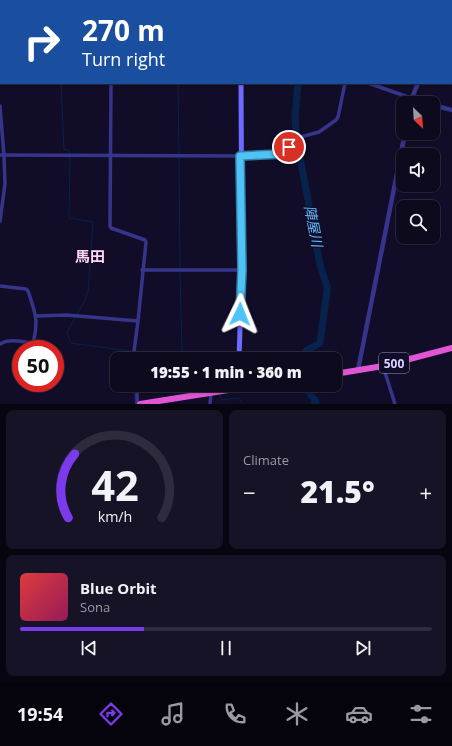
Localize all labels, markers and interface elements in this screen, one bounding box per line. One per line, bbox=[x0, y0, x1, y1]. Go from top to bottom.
text: 270 m bbox=[82, 11, 165, 49]
icon: right bbox=[16, 16, 68, 68]
text: Turn right bbox=[82, 47, 165, 71]
north arrow bbox=[396, 96, 440, 140]
map controls bbox=[396, 96, 440, 244]
pin bbox=[272, 130, 306, 164]
icon: arrive bbox=[278, 136, 300, 158]
button: sound bbox=[396, 148, 440, 192]
button: search bbox=[396, 200, 440, 244]
water label: 陣屋川 bbox=[301, 204, 328, 250]
district label: 馬田 bbox=[75, 246, 105, 266]
position arrow bbox=[219, 293, 261, 335]
speed limit sign: 50 bbox=[12, 340, 64, 392]
road number: 500 bbox=[379, 353, 409, 373]
text: 19:55 · 1 min · 360 m bbox=[150, 362, 302, 382]
text: Climate bbox=[243, 451, 289, 469]
text: 42 bbox=[91, 456, 138, 512]
text: 21.5° bbox=[300, 471, 375, 512]
text: − bbox=[243, 477, 256, 507]
text: + bbox=[419, 477, 432, 507]
text: km/h bbox=[97, 506, 132, 525]
text: Blue Orbit bbox=[80, 578, 157, 598]
text: Sona bbox=[80, 598, 110, 616]
icon: previous bbox=[78, 637, 100, 659]
icon: pause bbox=[215, 637, 237, 659]
icon: next bbox=[352, 637, 374, 659]
icon: directions bbox=[97, 700, 125, 728]
icon: music bbox=[159, 700, 187, 728]
icon: phone bbox=[221, 700, 249, 728]
icon: climate bbox=[283, 700, 311, 728]
icon: car bbox=[345, 700, 373, 728]
icon: filters bbox=[407, 700, 435, 728]
text: 19:54 bbox=[17, 702, 63, 726]

